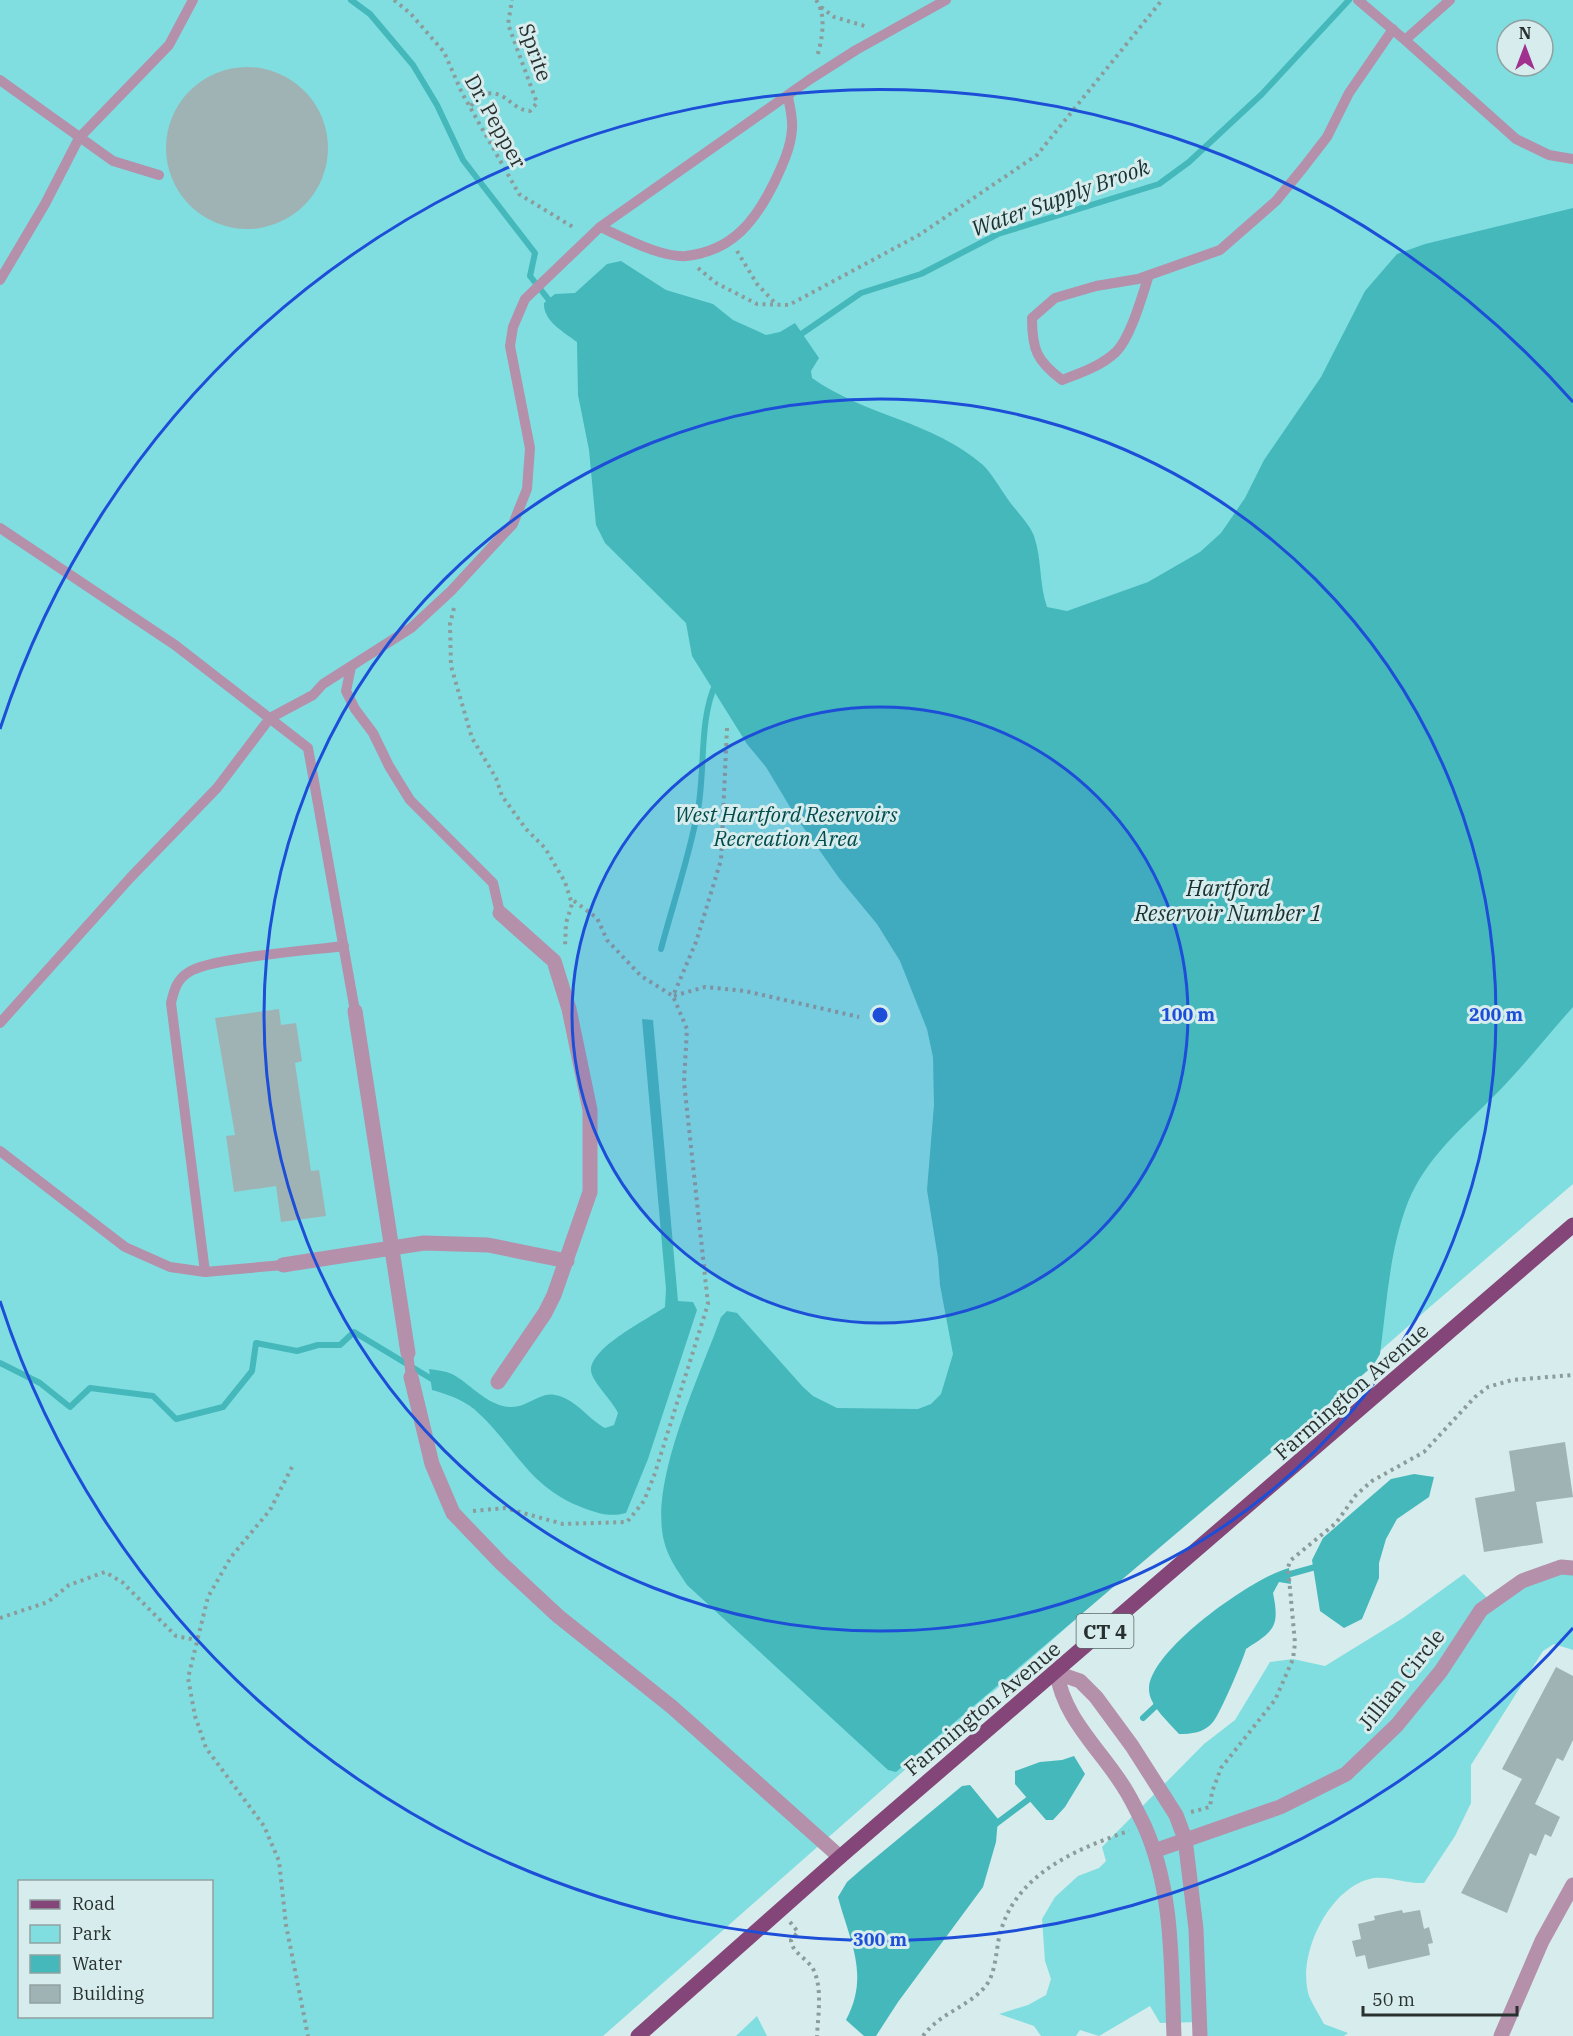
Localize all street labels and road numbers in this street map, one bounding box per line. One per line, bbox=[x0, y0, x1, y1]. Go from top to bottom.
street label: Sprite bbox=[513, 19, 559, 85]
street label: Dr. Pepper bbox=[459, 69, 534, 173]
street label: Farmington Avenue bbox=[1268, 1316, 1434, 1466]
road number: CT 4 bbox=[1076, 1614, 1134, 1648]
street label: Jillian Circle bbox=[1351, 1622, 1451, 1736]
street label: Farmington Avenue bbox=[898, 1634, 1066, 1782]

